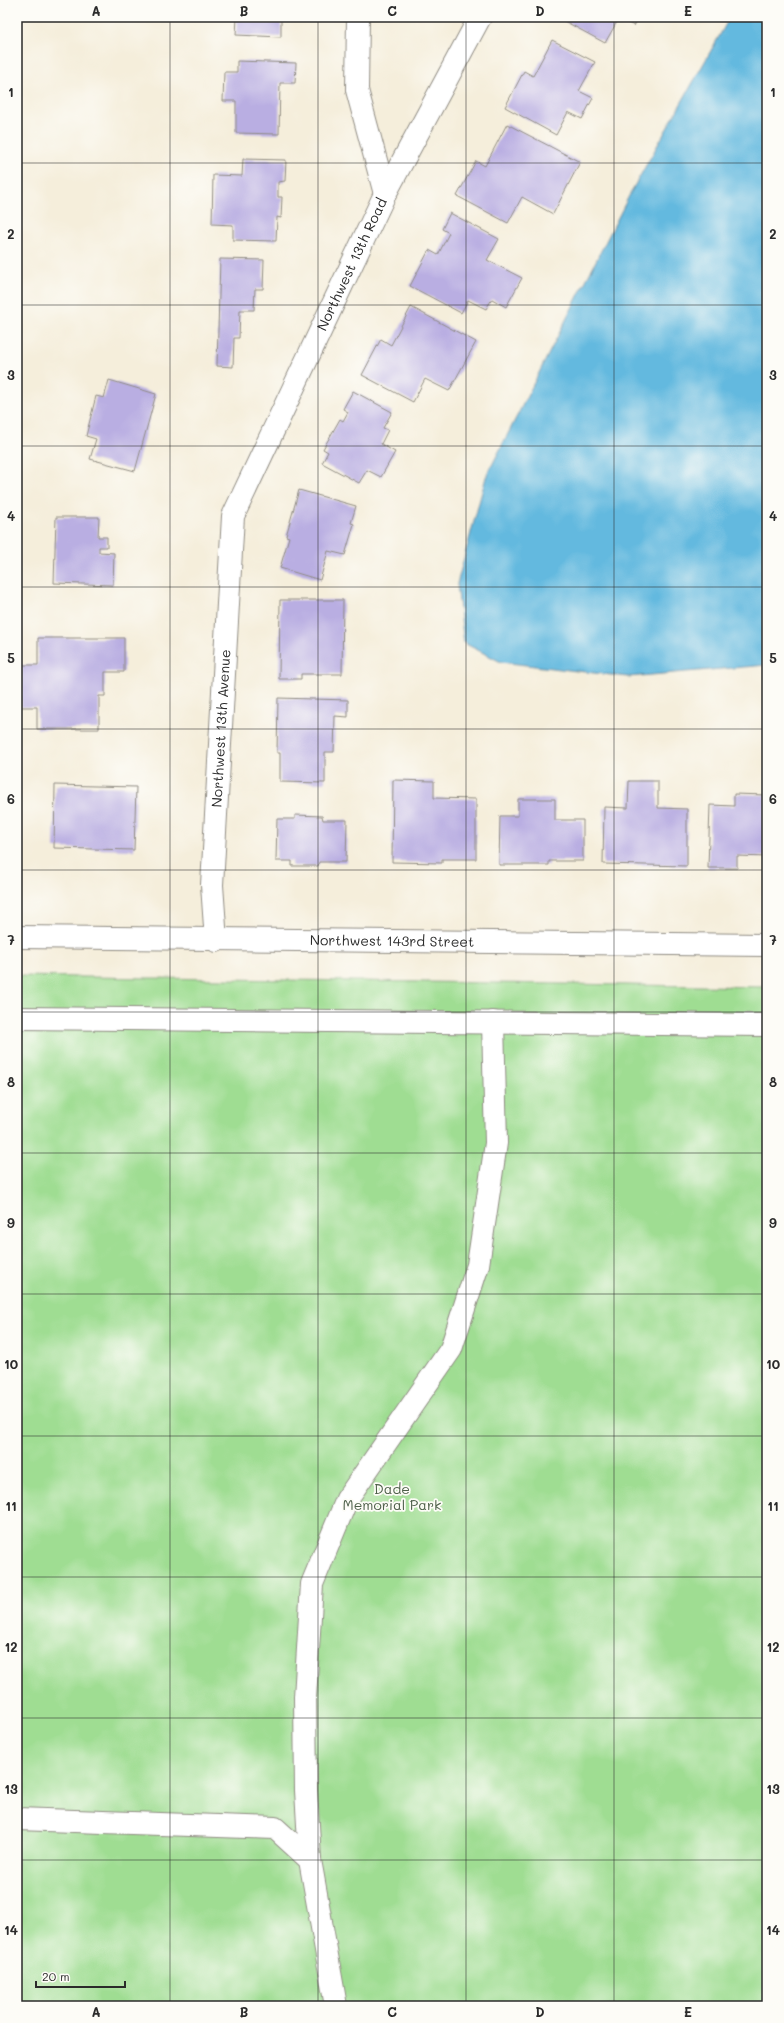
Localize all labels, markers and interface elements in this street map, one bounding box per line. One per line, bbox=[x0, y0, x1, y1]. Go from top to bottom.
text: A bbox=[91, 2, 101, 19]
text: B bbox=[240, 2, 249, 19]
text: C bbox=[387, 2, 397, 19]
text: D bbox=[535, 2, 545, 19]
text: E bbox=[684, 2, 692, 19]
text: 1 bbox=[8, 83, 14, 100]
text: 1 bbox=[770, 83, 776, 100]
street label: Northwest 13th Road bbox=[312, 195, 391, 334]
text: 2 bbox=[7, 225, 15, 242]
text: 2 bbox=[769, 225, 777, 242]
text: 3 bbox=[7, 366, 15, 383]
text: 3 bbox=[769, 366, 777, 383]
text: 4 bbox=[7, 507, 15, 524]
text: 4 bbox=[769, 507, 777, 524]
text: 5 bbox=[7, 649, 15, 666]
street label: Northwest 13th Avenue bbox=[206, 649, 234, 808]
text: 5 bbox=[769, 649, 777, 666]
text: 6 bbox=[7, 790, 15, 807]
text: 6 bbox=[769, 790, 777, 807]
street label: Northwest 143rd Street bbox=[310, 930, 474, 951]
text: 7 bbox=[7, 931, 15, 948]
text: 7 bbox=[769, 931, 777, 948]
text: 8 bbox=[7, 1073, 15, 1090]
text: 8 bbox=[769, 1073, 777, 1090]
text: 9 bbox=[7, 1214, 15, 1231]
text: 9 bbox=[769, 1214, 777, 1231]
text: 10 bbox=[4, 1355, 18, 1372]
text: 10 bbox=[766, 1355, 780, 1372]
park label: Dade Memorial Park bbox=[342, 1479, 442, 1514]
text: 11 bbox=[5, 1497, 17, 1514]
text: 11 bbox=[767, 1497, 779, 1514]
text: 12 bbox=[4, 1638, 18, 1655]
text: 12 bbox=[766, 1638, 780, 1655]
text: 13 bbox=[4, 1780, 18, 1797]
text: 13 bbox=[766, 1780, 780, 1797]
text: 14 bbox=[4, 1921, 18, 1938]
text: 14 bbox=[766, 1921, 780, 1938]
scale bar bbox=[36, 1963, 125, 1989]
text: 20 m bbox=[42, 1968, 70, 1984]
text: A bbox=[91, 2003, 101, 2020]
text: B bbox=[240, 2003, 249, 2020]
text: C bbox=[387, 2003, 397, 2020]
text: D bbox=[535, 2003, 545, 2020]
text: E bbox=[684, 2003, 692, 2020]

